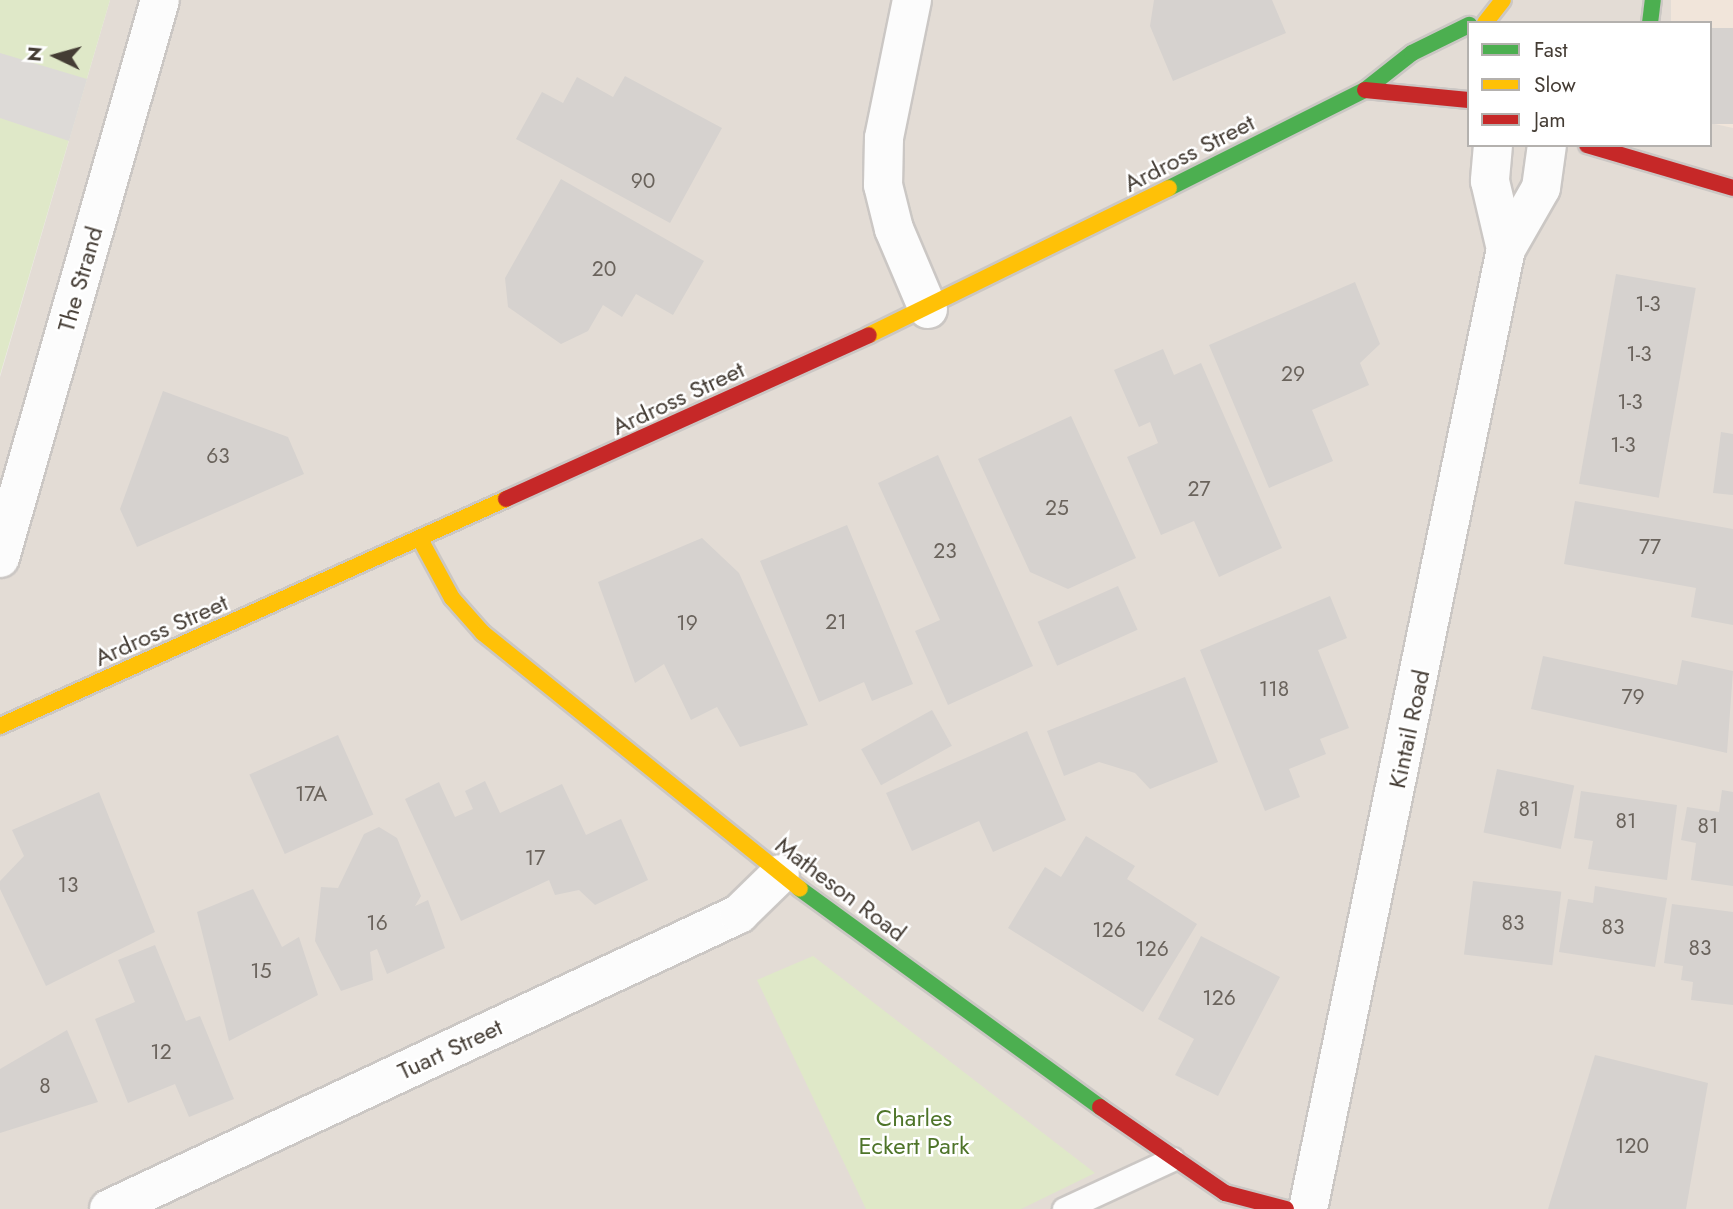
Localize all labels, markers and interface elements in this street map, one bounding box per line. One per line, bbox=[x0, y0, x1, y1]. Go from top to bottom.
north arrow bbox=[21, 21, 91, 91]
legend bbox=[1467, 21, 1712, 147]
text: Fast bbox=[1534, 35, 1567, 65]
text: N bbox=[20, 45, 49, 63]
text: Slow bbox=[1534, 70, 1576, 100]
text: Jam bbox=[1534, 105, 1566, 135]
street label: Ardross Street bbox=[1119, 108, 1259, 198]
house number: 90 bbox=[631, 168, 655, 194]
street label: The Strand bbox=[51, 223, 109, 335]
house number: 20 bbox=[592, 256, 616, 282]
house number: 1-3 bbox=[1635, 291, 1661, 317]
house number: 1-3 bbox=[1626, 341, 1652, 367]
street label: Ardross Street bbox=[607, 355, 749, 441]
house number: 29 bbox=[1281, 361, 1305, 387]
house number: 1-3 bbox=[1617, 389, 1643, 415]
house number: 1-3 bbox=[1610, 432, 1636, 458]
house number: 63 bbox=[206, 443, 230, 469]
house number: 27 bbox=[1188, 476, 1210, 502]
house number: 25 bbox=[1045, 495, 1069, 521]
house number: 77 bbox=[1639, 534, 1661, 560]
house number: 23 bbox=[933, 538, 957, 564]
street label: Ardross Street bbox=[90, 588, 232, 672]
house number: 21 bbox=[825, 609, 847, 635]
house number: 19 bbox=[676, 610, 698, 636]
street label: Kintail Road bbox=[1382, 667, 1436, 791]
house number: 118 bbox=[1259, 676, 1289, 702]
house number: 79 bbox=[1621, 684, 1645, 710]
house number: 17A bbox=[295, 781, 327, 807]
house number: 81 bbox=[1519, 796, 1539, 822]
house number: 81 bbox=[1616, 808, 1636, 834]
house number: 81 bbox=[1698, 813, 1718, 839]
street label: Matheson Road bbox=[770, 831, 912, 947]
house number: 17 bbox=[525, 845, 545, 871]
house number: 13 bbox=[58, 872, 78, 898]
house number: 16 bbox=[366, 910, 388, 936]
house number: 83 bbox=[1502, 910, 1524, 936]
house number: 83 bbox=[1602, 914, 1624, 940]
house number: 126 bbox=[1092, 917, 1126, 943]
house number: 83 bbox=[1689, 935, 1711, 961]
house number: 126 bbox=[1135, 936, 1169, 962]
house number: 15 bbox=[250, 958, 272, 984]
house number: 126 bbox=[1202, 985, 1236, 1011]
street label: Tuart Street bbox=[393, 1012, 507, 1086]
house number: 12 bbox=[150, 1039, 172, 1065]
house number: 8 bbox=[39, 1073, 51, 1099]
park label: Charles Eckert Park bbox=[858, 1104, 970, 1160]
house number: 120 bbox=[1615, 1133, 1649, 1159]

